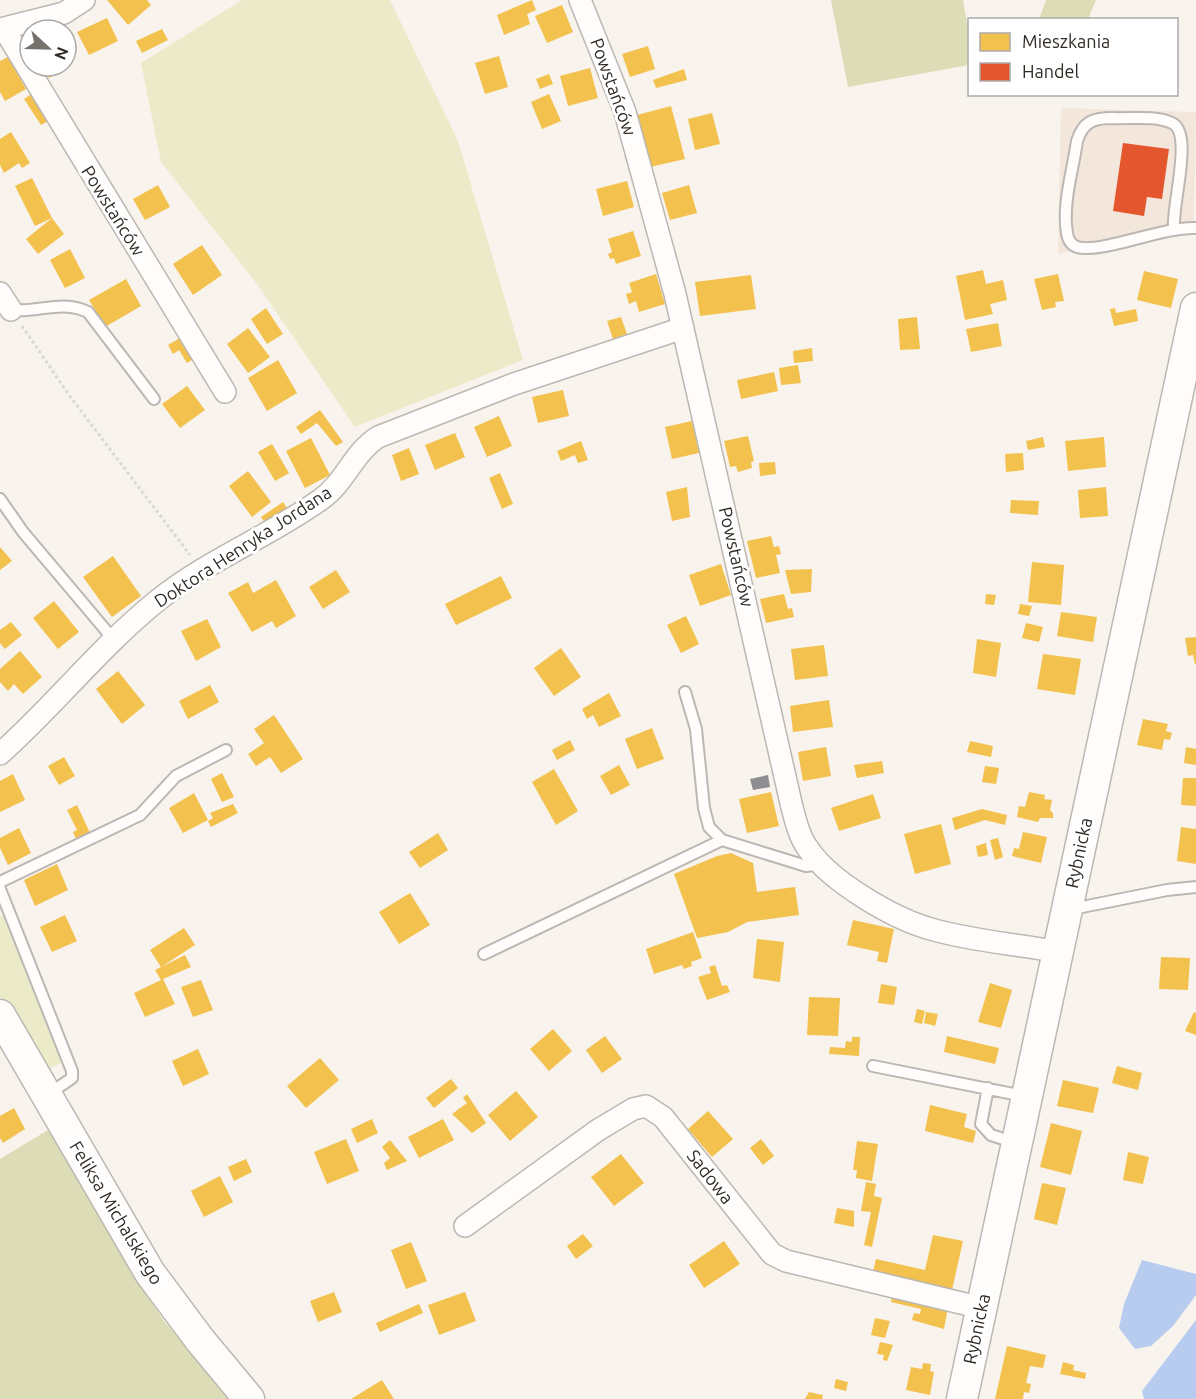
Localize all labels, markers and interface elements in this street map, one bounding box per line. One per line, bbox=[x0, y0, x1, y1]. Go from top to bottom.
north arrow bbox=[18, 18, 78, 78]
legend bbox=[968, 18, 1178, 96]
text: Mieszkania bbox=[1022, 31, 1110, 51]
street label: Powstańców bbox=[587, 35, 641, 138]
text: N bbox=[51, 45, 72, 63]
text: Handel bbox=[1022, 61, 1080, 81]
street label: Powstańców bbox=[78, 162, 149, 259]
street label: Doktora Henryka Jordana bbox=[150, 481, 335, 611]
street label: Powstańców bbox=[716, 505, 758, 609]
street label: Rybnicka bbox=[1061, 816, 1095, 890]
street label: Feliksa Michalskiego bbox=[66, 1137, 168, 1288]
street label: Sadowa bbox=[684, 1145, 738, 1207]
street label: Rybnicka bbox=[959, 1292, 993, 1366]

